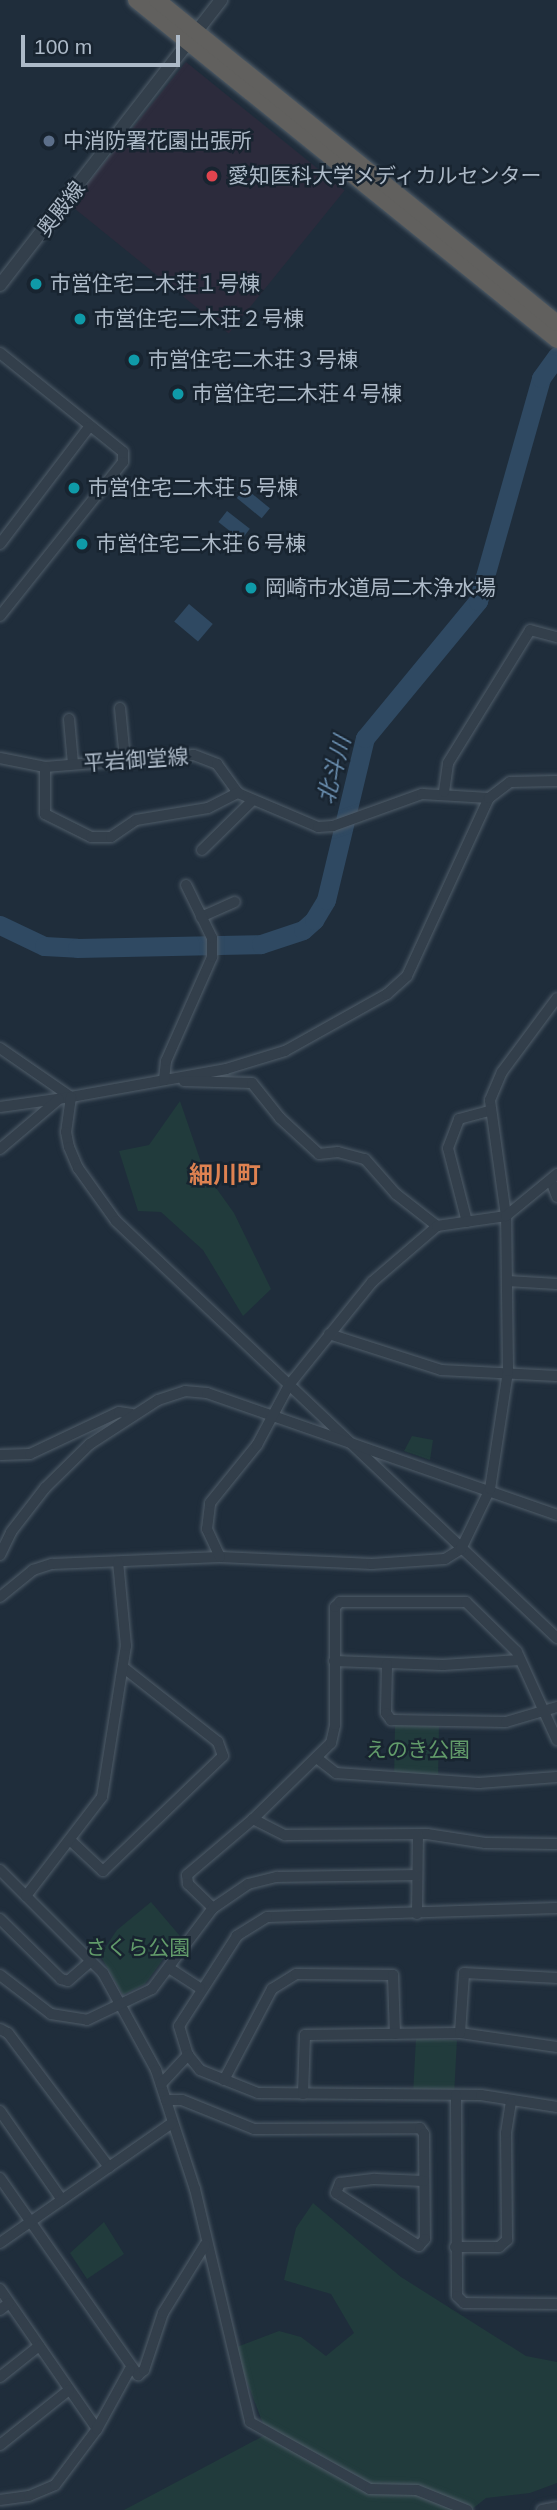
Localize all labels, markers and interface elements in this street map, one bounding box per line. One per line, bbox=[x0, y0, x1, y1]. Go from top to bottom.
scale bar bbox=[24, 21, 184, 65]
text: 100 m bbox=[34, 35, 92, 58]
place label: 中消防署花園出張所 bbox=[63, 128, 252, 154]
marker: 中消防署花園出張所 bbox=[41, 133, 57, 149]
place label: 愛知医科大学メディカルセンター bbox=[228, 163, 543, 189]
marker: 愛知医科大学メディカルセンター bbox=[202, 166, 222, 186]
street label: 奥殿線 bbox=[32, 176, 90, 242]
place label: 市営住宅二木荘１号棟 bbox=[50, 271, 260, 297]
marker: 市営住宅二木荘１号棟 bbox=[28, 276, 44, 292]
place label: 市営住宅二木荘２号棟 bbox=[94, 306, 304, 332]
marker: 市営住宅二木荘２号棟 bbox=[72, 311, 88, 327]
place label: 市営住宅二木荘３号棟 bbox=[148, 347, 358, 373]
marker: 市営住宅二木荘３号棟 bbox=[126, 352, 142, 368]
place label: 市営住宅二木荘４号棟 bbox=[192, 381, 402, 407]
marker: 市営住宅二木荘４号棟 bbox=[170, 386, 186, 402]
place label: 市営住宅二木荘５号棟 bbox=[88, 475, 298, 501]
marker: 市営住宅二木荘５号棟 bbox=[66, 480, 82, 496]
place label: 市営住宅二木荘６号棟 bbox=[96, 531, 306, 557]
marker: 市営住宅二木荘６号棟 bbox=[74, 536, 90, 552]
place label: 岡崎市水道局二木浄水場 bbox=[265, 575, 496, 601]
marker: 岡崎市水道局二木浄水場 bbox=[243, 580, 259, 596]
water label: 北斗川 bbox=[312, 733, 356, 807]
street label: 平岩御堂線 bbox=[83, 744, 189, 776]
district label: 細川町 bbox=[189, 1161, 261, 1189]
park label: えのき公園 bbox=[366, 1737, 470, 1763]
park label: さくら公園 bbox=[86, 1935, 190, 1961]

